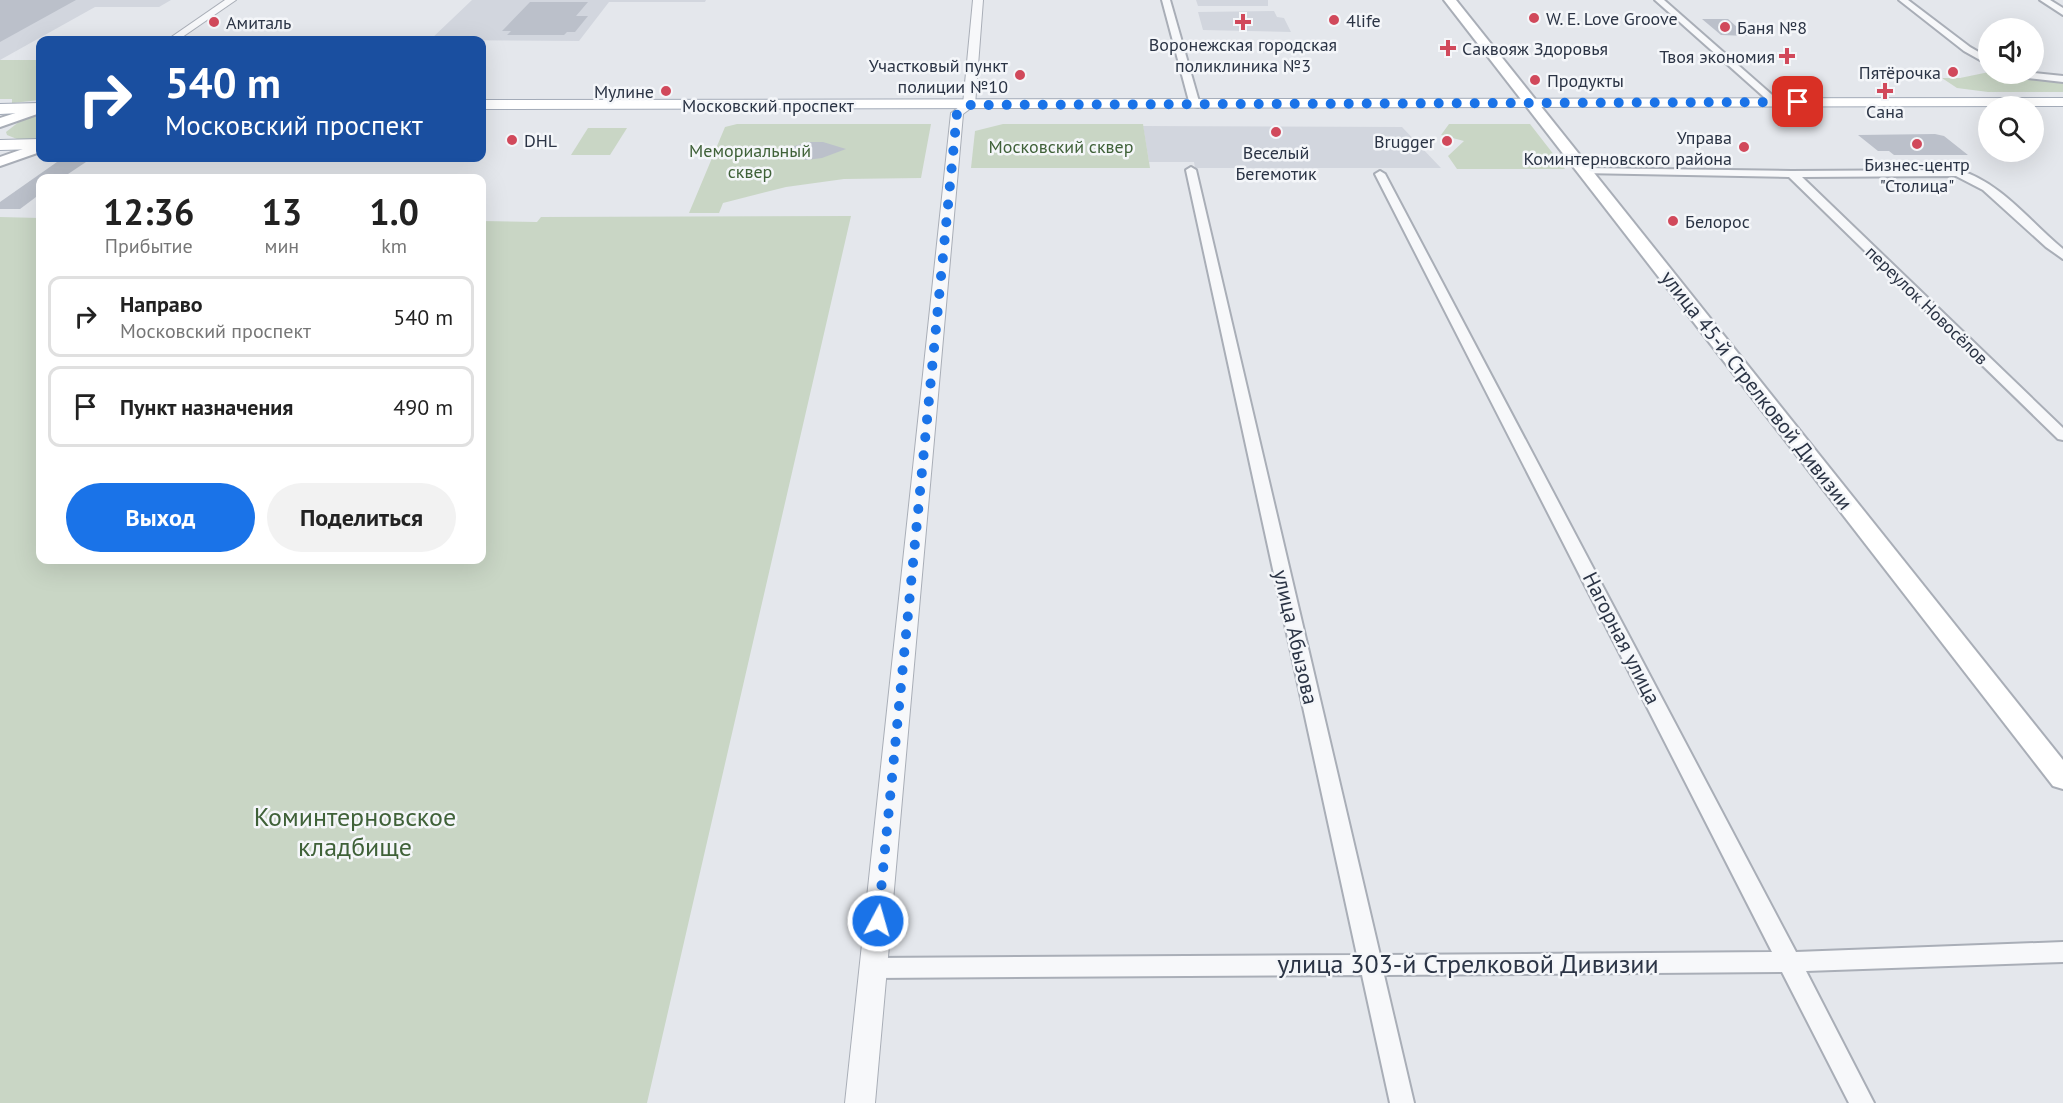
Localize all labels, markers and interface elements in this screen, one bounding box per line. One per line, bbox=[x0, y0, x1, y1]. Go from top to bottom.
place label: W. E. Love Groove bbox=[1546, 7, 1678, 30]
place label: 4life bbox=[1346, 9, 1381, 32]
place label: Амиталь bbox=[226, 11, 291, 34]
marker: W. E. Love Groove bbox=[1527, 11, 1541, 25]
marker: Воронежская городская поликлиника №3 bbox=[1234, 13, 1252, 31]
marker: 4life bbox=[1327, 13, 1341, 27]
marker: Амиталь bbox=[207, 15, 221, 29]
place label: Баня №8 bbox=[1737, 16, 1807, 39]
map controls bbox=[1978, 18, 2044, 162]
button: sound bbox=[1978, 18, 2044, 84]
marker: Баня №8 bbox=[1718, 20, 1732, 34]
place label: Воронежская городская поликлиника №3 bbox=[1149, 33, 1337, 77]
place label: Саквояж Здоровья bbox=[1462, 37, 1608, 60]
marker: Саквояж Здоровья bbox=[1439, 39, 1457, 57]
place label: Твоя экономия bbox=[1659, 45, 1775, 68]
marker: Твоя экономия bbox=[1780, 49, 1794, 63]
place label: Участковый пункт полиции №10 bbox=[869, 54, 1009, 98]
text: 540 m bbox=[165, 55, 281, 110]
icon: right bbox=[66, 60, 144, 138]
place label: Пятёрочка bbox=[1859, 61, 1941, 84]
marker: Пятёрочка bbox=[1946, 65, 1960, 79]
marker: Участковый пункт полиции №10 bbox=[1013, 68, 1027, 82]
place label: Продукты bbox=[1547, 69, 1624, 92]
marker: Продукты bbox=[1528, 73, 1542, 87]
pin bbox=[1772, 76, 1823, 127]
place label: Мулине bbox=[594, 80, 654, 103]
marker: Мулине bbox=[659, 84, 673, 98]
marker: Сана bbox=[1878, 84, 1892, 98]
icon: arrive bbox=[1781, 85, 1814, 118]
street label: Московский проспект bbox=[682, 94, 855, 117]
button: search bbox=[1978, 96, 2044, 162]
place label: Сана bbox=[1866, 100, 1904, 123]
text: Московский проспект bbox=[165, 108, 423, 142]
marker: Веселый Бегемотик bbox=[1269, 125, 1283, 139]
place label: Управа Коминтерновского района bbox=[1524, 126, 1732, 170]
place label: DHL bbox=[524, 129, 557, 152]
place label: Brugger bbox=[1374, 130, 1435, 153]
marker: DHL bbox=[505, 133, 519, 147]
marker: Brugger bbox=[1440, 134, 1454, 148]
park label: Московский сквер bbox=[989, 135, 1133, 158]
marker: Бизнес-центр "Столица" bbox=[1910, 137, 1924, 151]
park label: Мемориальный сквер bbox=[689, 139, 811, 183]
marker: Управа Коминтерновского района bbox=[1737, 140, 1751, 154]
place label: Веселый Бегемотик bbox=[1235, 141, 1317, 185]
place label: Бизнес-центр "Столица" bbox=[1864, 153, 1970, 197]
text: 12:36 bbox=[103, 188, 194, 235]
text: 13 bbox=[261, 188, 302, 235]
text: 1.0 bbox=[369, 188, 419, 235]
place label: Белорос bbox=[1685, 210, 1750, 233]
marker: Белорос bbox=[1666, 214, 1680, 228]
text: Прибытие bbox=[105, 233, 193, 259]
text: мин bbox=[265, 233, 299, 259]
text: km bbox=[381, 233, 407, 259]
street label: переулок Новосёлов bbox=[1861, 240, 1993, 370]
street label: улица 45-й Стрелковой Дивизии bbox=[1655, 265, 1859, 515]
text: Направо bbox=[120, 290, 203, 318]
icon: right bbox=[69, 300, 102, 333]
text: 540 m bbox=[393, 303, 453, 331]
text: Московский проспект bbox=[120, 318, 311, 344]
icon: arrive bbox=[69, 390, 102, 423]
text: Пункт назначения bbox=[120, 393, 293, 421]
text: 490 m bbox=[393, 393, 453, 421]
button: Выход bbox=[66, 483, 255, 552]
button: Поделиться bbox=[267, 483, 456, 552]
street label: улица Абызова bbox=[1267, 567, 1325, 707]
street label: Нагорная улица bbox=[1577, 567, 1667, 709]
park label: Коминтерновское кладбище bbox=[254, 800, 456, 863]
position arrow bbox=[846, 889, 910, 953]
street label: улица 303-й Стрелковой Дивизии bbox=[1277, 947, 1659, 980]

